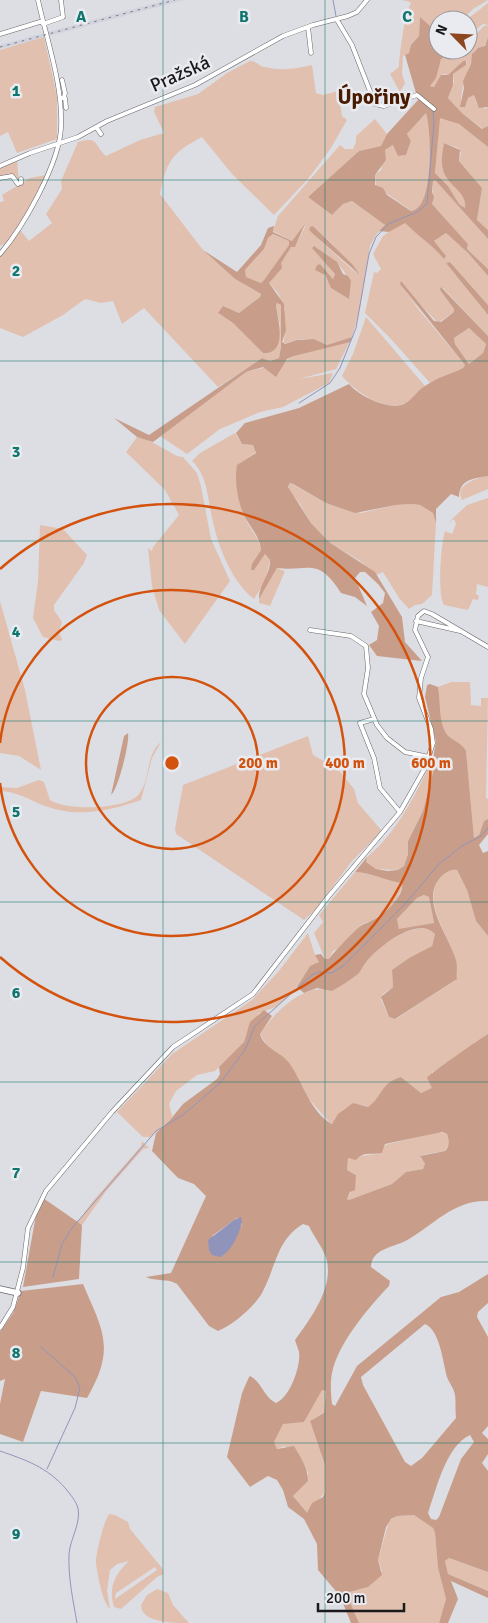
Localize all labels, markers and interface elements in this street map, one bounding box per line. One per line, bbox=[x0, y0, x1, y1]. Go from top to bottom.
text: A bbox=[76, 7, 87, 27]
text: B bbox=[239, 7, 249, 27]
text: C bbox=[402, 7, 412, 27]
north arrow bbox=[428, 10, 478, 60]
text: N bbox=[432, 22, 451, 38]
street label: Pražská bbox=[146, 50, 214, 98]
text: 1 bbox=[12, 81, 21, 101]
district label: Úpořiny bbox=[337, 83, 411, 110]
text: 2 bbox=[12, 261, 20, 281]
text: 3 bbox=[12, 442, 20, 462]
text: 4 bbox=[12, 622, 21, 642]
centre of rings bbox=[163, 754, 181, 772]
text: 200 m bbox=[238, 754, 278, 772]
text: 400 m bbox=[325, 754, 365, 772]
text: 600 m bbox=[411, 754, 451, 772]
text: 5 bbox=[12, 802, 20, 822]
text: 6 bbox=[12, 983, 21, 1003]
text: 7 bbox=[12, 1163, 21, 1183]
text: 8 bbox=[12, 1343, 21, 1363]
text: 9 bbox=[12, 1524, 21, 1544]
scale bar bbox=[318, 1580, 404, 1612]
text: 200 m bbox=[326, 1589, 366, 1607]

